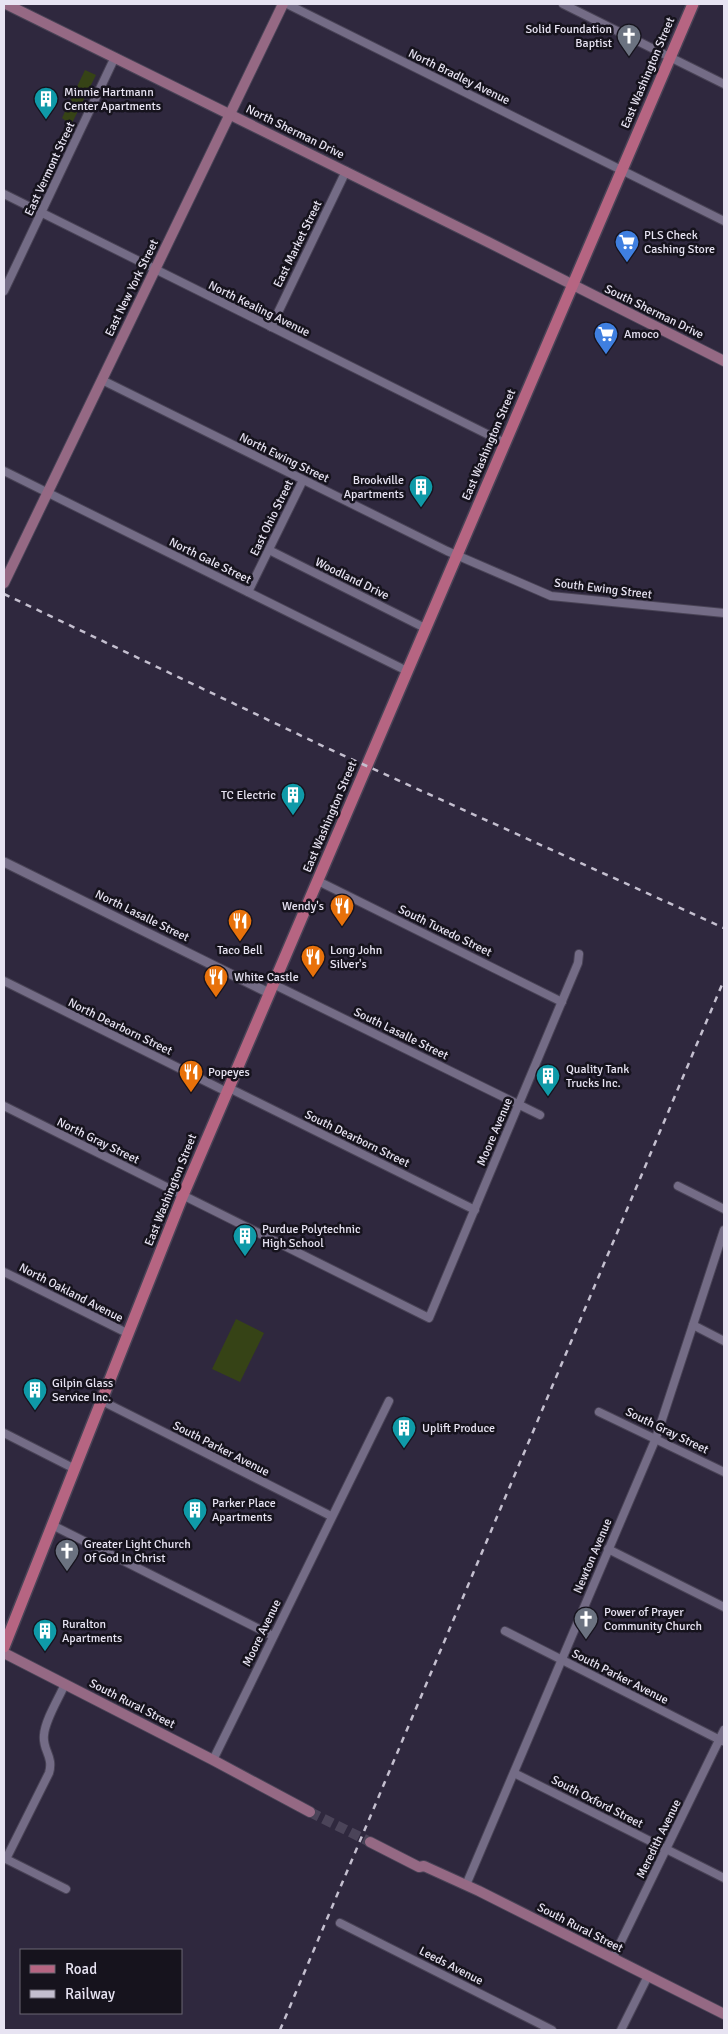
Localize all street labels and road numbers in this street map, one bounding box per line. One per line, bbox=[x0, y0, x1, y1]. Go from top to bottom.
street label: East Washington Street bbox=[618, 15, 678, 131]
street label: North Bradley Avenue bbox=[406, 46, 512, 108]
street label: North Sherman Drive bbox=[243, 102, 347, 162]
street label: East Vermont Street bbox=[22, 120, 78, 218]
street label: East Market Street bbox=[270, 198, 326, 290]
street label: East New York Street bbox=[102, 237, 162, 339]
street label: North Kealing Avenue bbox=[206, 278, 312, 340]
street label: South Sherman Drive bbox=[602, 282, 706, 342]
street label: East Washington Street bbox=[459, 387, 519, 503]
street label: North Ewing Street bbox=[237, 430, 331, 486]
street label: East Ohio Street bbox=[247, 478, 297, 558]
street label: North Gale Street bbox=[166, 535, 254, 587]
street label: Woodland Drive bbox=[312, 555, 392, 603]
street label: South Ewing Street bbox=[553, 576, 653, 602]
street label: East Washington Street bbox=[300, 759, 360, 875]
street label: North Lasalle Street bbox=[93, 887, 191, 945]
street label: South Tuxedo Street bbox=[396, 902, 494, 960]
street label: North Dearborn Street bbox=[65, 995, 175, 1059]
street label: South Lasalle Street bbox=[351, 1005, 451, 1063]
street label: Moore Avenue bbox=[474, 1096, 516, 1168]
street label: South Dearborn Street bbox=[302, 1107, 412, 1171]
street label: North Gray Street bbox=[54, 1115, 142, 1167]
street label: East Washington Street bbox=[142, 1132, 200, 1248]
street label: North Oakland Avenue bbox=[16, 1260, 126, 1326]
street label: South Gray Street bbox=[623, 1404, 711, 1458]
street label: South Parker Avenue bbox=[170, 1418, 272, 1480]
street label: Newton Avenue bbox=[570, 1516, 616, 1596]
street label: Moore Avenue bbox=[239, 1597, 285, 1669]
street label: South Parker Avenue bbox=[569, 1646, 671, 1708]
street label: South Rural Street bbox=[87, 1676, 177, 1732]
street label: South Oxford Street bbox=[549, 1772, 645, 1832]
street label: Meredith Avenue bbox=[633, 1797, 685, 1881]
street label: South Rural Street bbox=[535, 1900, 625, 1956]
street label: Leeds Avenue bbox=[417, 1943, 485, 1989]

